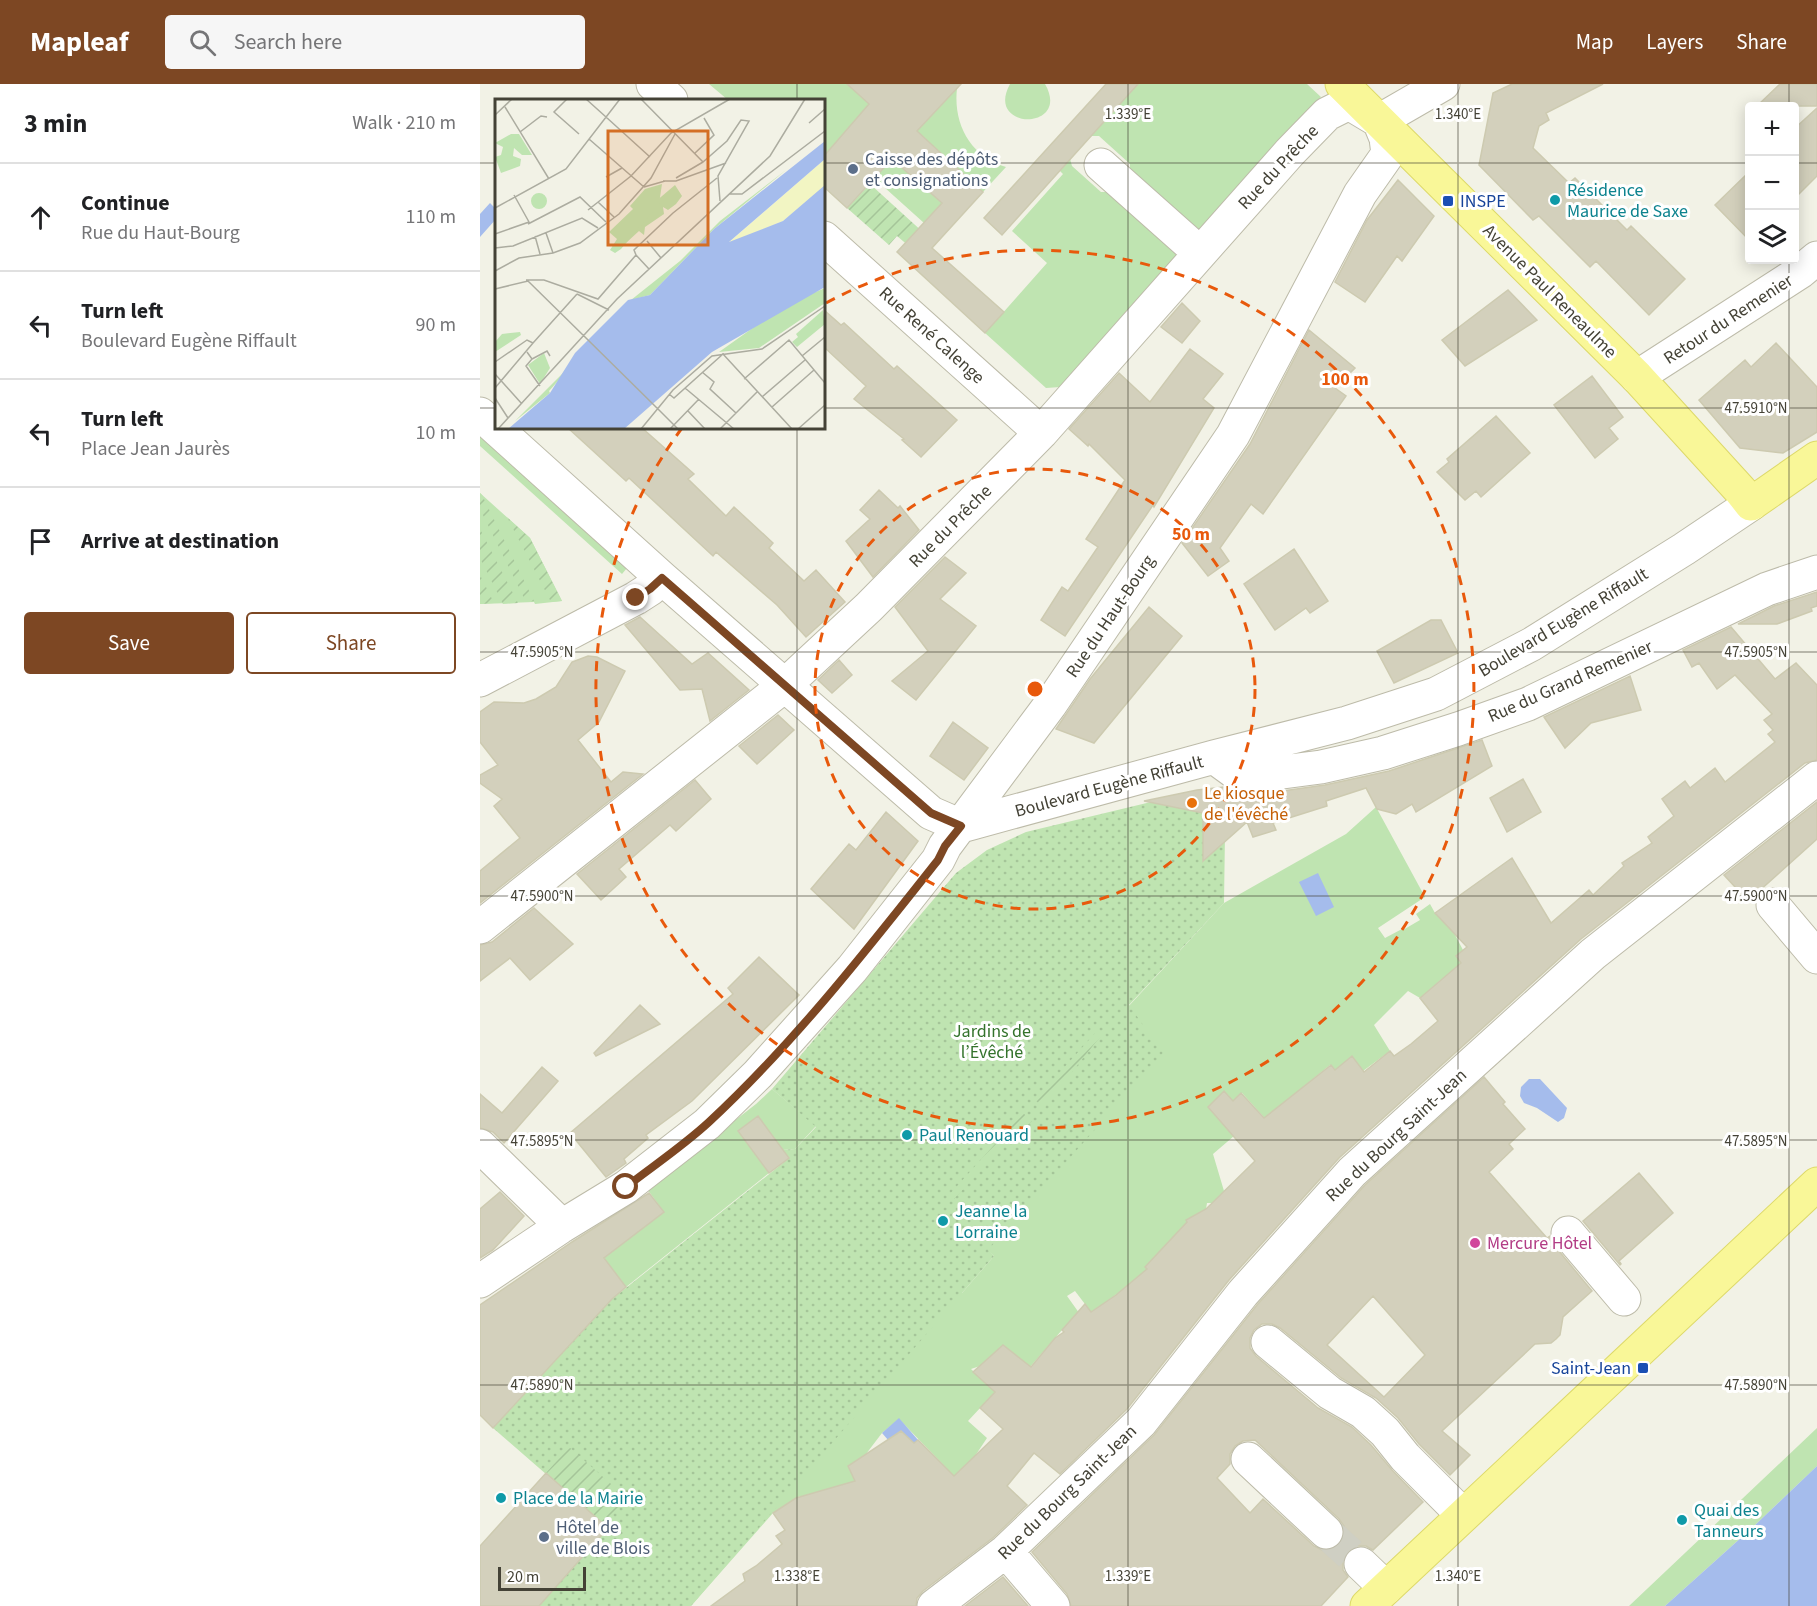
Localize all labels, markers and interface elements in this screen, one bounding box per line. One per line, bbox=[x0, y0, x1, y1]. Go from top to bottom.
search box bbox=[165, 15, 585, 69]
text: Mapleaf bbox=[30, 22, 129, 62]
icon: search bbox=[186, 26, 219, 59]
text: Search here bbox=[234, 26, 342, 58]
text: Map bbox=[1576, 27, 1613, 57]
text: Layers bbox=[1646, 27, 1703, 57]
text: Share bbox=[1736, 27, 1787, 57]
inset map bbox=[495, 99, 825, 429]
map controls bbox=[1745, 102, 1799, 264]
button: + bbox=[1745, 102, 1799, 156]
text: 1.339°E bbox=[1105, 104, 1151, 125]
text: 1.340°E bbox=[1435, 104, 1481, 125]
text: 3 min bbox=[24, 105, 87, 142]
text: Walk · 210 m bbox=[352, 109, 456, 137]
street label: Rue du Prêche bbox=[1232, 119, 1324, 215]
place label: Caisse des dépôts et consignations bbox=[865, 147, 998, 193]
button: − bbox=[1745, 156, 1799, 210]
marker: Caisse des dépôts et consignations bbox=[846, 162, 860, 176]
place label: Résidence Maurice de Saxe bbox=[1567, 178, 1688, 224]
text: Continue bbox=[81, 187, 170, 219]
place label: INSPE bbox=[1460, 189, 1506, 214]
marker: Résidence Maurice de Saxe bbox=[1548, 193, 1562, 207]
marker: INSPE bbox=[1441, 194, 1455, 208]
icon: ahead bbox=[24, 201, 57, 234]
text: 110 m bbox=[406, 203, 456, 231]
button: layers bbox=[1745, 210, 1799, 264]
text: Rue du Haut-Bourg bbox=[81, 219, 240, 247]
street label: Avenue Paul Reneaulme bbox=[1477, 219, 1622, 364]
street label: Retour du Remenier bbox=[1659, 268, 1798, 371]
street label: Rue René Calenge bbox=[873, 281, 990, 390]
text: Turn left bbox=[81, 295, 163, 327]
icon: left bbox=[24, 309, 57, 342]
text: 90 m bbox=[416, 311, 456, 339]
text: Boulevard Eugène Riffault bbox=[81, 327, 297, 355]
text: 100 m bbox=[1321, 367, 1369, 392]
text: 47.5910°N bbox=[1724, 398, 1788, 419]
text: Turn left bbox=[81, 403, 163, 435]
icon: left bbox=[24, 417, 57, 450]
text: 10 m bbox=[416, 419, 456, 447]
text: Place Jean Jaurès bbox=[81, 435, 230, 463]
street label: Rue du Prêche bbox=[903, 479, 997, 573]
text: 50 m bbox=[1172, 522, 1210, 547]
icon: arrive bbox=[24, 525, 57, 558]
text: Arrive at destination bbox=[81, 525, 279, 557]
street label: Rue du Haut-Bourg bbox=[1060, 550, 1161, 683]
street label: Boulevard Eugène Riffault bbox=[1474, 562, 1653, 683]
route end bbox=[622, 584, 648, 610]
button: Save bbox=[24, 612, 234, 674]
button: Share bbox=[246, 612, 456, 674]
street label: Rue du Grand Remenier bbox=[1484, 634, 1657, 729]
text: 47.5905°N bbox=[510, 642, 574, 663]
text: 47.5905°N bbox=[1724, 642, 1788, 663]
centre of rings bbox=[1025, 679, 1045, 699]
street label: Boulevard Eugène Riffault bbox=[1012, 749, 1206, 824]
place label: Le kiosque de l'évêché bbox=[1204, 781, 1288, 827]
marker: Le kiosque de l'évêché bbox=[1185, 796, 1199, 810]
text: 47.5900°N bbox=[510, 886, 574, 907]
text: 47.5900°N bbox=[1724, 886, 1788, 907]
park label: Jardins de l’Évêché bbox=[953, 1019, 1031, 1065]
street label: Rue du Bourg Saint-Jean bbox=[1320, 1063, 1472, 1208]
place label: Paul Renouard bbox=[919, 1123, 1029, 1148]
marker: Paul Renouard bbox=[900, 1128, 914, 1142]
text: 47.5895°N bbox=[510, 1131, 574, 1152]
text: 47.5895°N bbox=[1724, 1131, 1788, 1152]
route start bbox=[612, 1173, 638, 1199]
place label: Jeanne la Lorraine bbox=[955, 1199, 1027, 1245]
marker: Jeanne la Lorraine bbox=[936, 1214, 950, 1228]
place label: Mercure Hôtel bbox=[1487, 1231, 1592, 1256]
marker: Mercure Hôtel bbox=[1468, 1236, 1482, 1250]
place label: Saint-Jean bbox=[1551, 1356, 1631, 1381]
marker: Saint-Jean bbox=[1636, 1361, 1650, 1375]
text: 47.5890°N bbox=[510, 1375, 574, 1396]
text: 47.5890°N bbox=[1724, 1375, 1788, 1396]
street label: Rue du Bourg Saint-Jean bbox=[992, 1419, 1143, 1566]
place label: Place de la Mairie bbox=[513, 1486, 643, 1511]
marker: Place de la Mairie bbox=[494, 1491, 508, 1505]
place label: Quai des Tanneurs bbox=[1694, 1498, 1764, 1544]
marker: Quai des Tanneurs bbox=[1675, 1513, 1689, 1527]
place label: Hôtel de ville de Blois bbox=[556, 1515, 650, 1561]
marker: Hôtel de ville de Blois bbox=[537, 1530, 551, 1544]
scale bar bbox=[498, 1564, 586, 1592]
text: 20 m bbox=[507, 1566, 539, 1588]
text: 1.338°E bbox=[774, 1566, 820, 1587]
text: 1.339°E bbox=[1105, 1566, 1151, 1587]
text: 1.340°E bbox=[1435, 1566, 1481, 1587]

